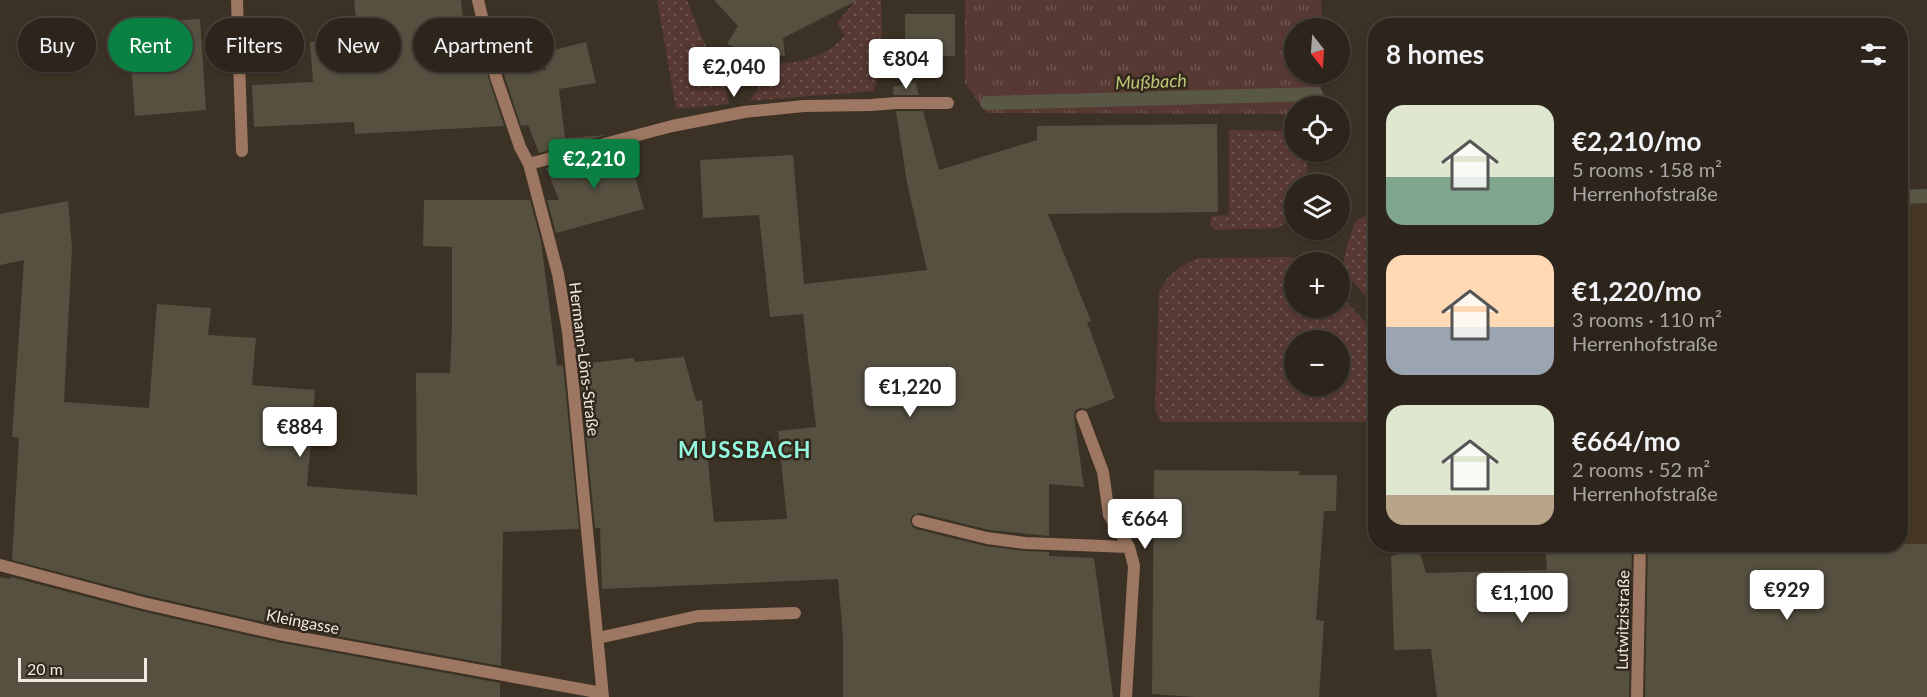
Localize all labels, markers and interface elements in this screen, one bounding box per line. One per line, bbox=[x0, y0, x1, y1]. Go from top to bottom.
chip: Buy bbox=[18, 18, 96, 72]
chip: Rent bbox=[108, 18, 193, 72]
chip: Filters bbox=[205, 18, 304, 72]
chip: New bbox=[316, 18, 401, 72]
chip: Apartment bbox=[413, 18, 554, 72]
north arrow bbox=[1284, 18, 1350, 84]
map controls bbox=[1284, 18, 1350, 396]
text: 8 homes bbox=[1386, 38, 1484, 70]
icon: filters bbox=[1857, 38, 1890, 71]
pin: €804 bbox=[870, 39, 942, 90]
text: €804 bbox=[883, 46, 929, 70]
pin: €2,040 bbox=[685, 47, 783, 98]
text: €2,040 bbox=[703, 54, 765, 78]
water label: Mußbach bbox=[1115, 69, 1187, 93]
button: locate bbox=[1284, 96, 1350, 162]
text: €2,210/mo bbox=[1572, 125, 1702, 157]
icon: home bbox=[1434, 129, 1506, 201]
pin: €2,210 bbox=[545, 139, 643, 190]
text: €2,210 bbox=[563, 146, 625, 170]
text: 5 rooms · 158 m² bbox=[1572, 157, 1722, 181]
button: layers bbox=[1284, 174, 1350, 240]
text: Herrenhofstraße bbox=[1572, 181, 1718, 205]
button: + bbox=[1284, 252, 1350, 318]
text: €1,220/mo bbox=[1572, 275, 1702, 307]
icon: home bbox=[1434, 279, 1506, 351]
street label: Hermann-Löns-Straße bbox=[566, 281, 604, 437]
text: 3 rooms · 110 m² bbox=[1572, 307, 1722, 331]
button: − bbox=[1284, 330, 1350, 396]
text: Herrenhofstraße bbox=[1572, 331, 1718, 355]
pin: €1,220 bbox=[861, 367, 959, 418]
text: €1,220 bbox=[879, 374, 941, 398]
pin: €884 bbox=[264, 407, 336, 458]
text: €884 bbox=[277, 414, 323, 438]
text: €664/mo bbox=[1572, 425, 1680, 457]
icon: home bbox=[1434, 429, 1506, 501]
district label: MUSSBACH bbox=[678, 436, 812, 463]
text: 2 rooms · 52 m² bbox=[1572, 457, 1710, 481]
text: Herrenhofstraße bbox=[1572, 481, 1718, 505]
pin: €664 bbox=[1109, 499, 1181, 550]
text: €664 bbox=[1122, 506, 1168, 530]
street label: Lutwitzistraße bbox=[1612, 570, 1632, 670]
pin: €929 bbox=[1751, 570, 1823, 621]
pin: €1,100 bbox=[1473, 573, 1571, 624]
text: €929 bbox=[1764, 577, 1810, 601]
text: €1,100 bbox=[1491, 580, 1553, 604]
street label: Kleingasse bbox=[265, 605, 341, 637]
scale bar bbox=[18, 655, 147, 682]
text: 20 m bbox=[27, 659, 63, 678]

